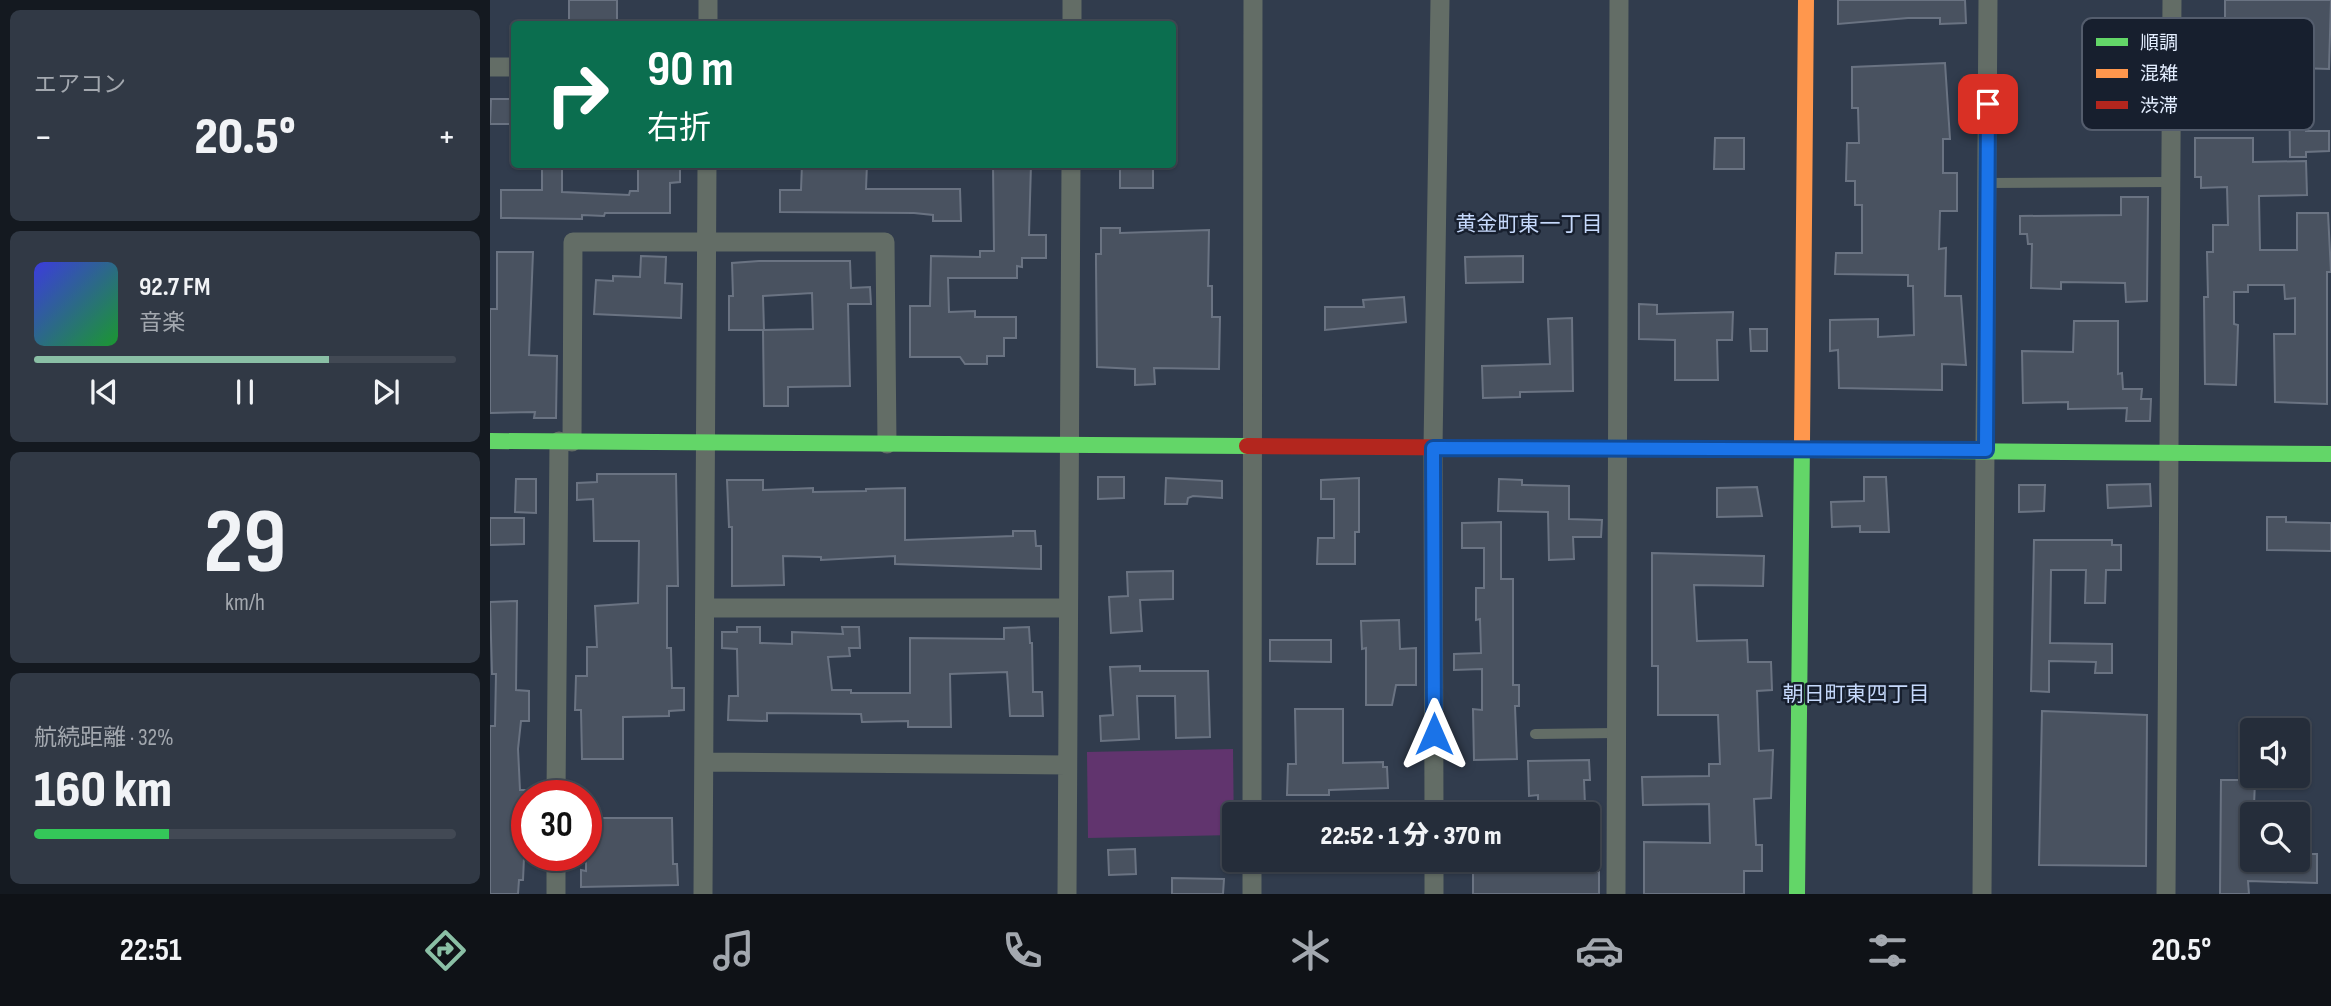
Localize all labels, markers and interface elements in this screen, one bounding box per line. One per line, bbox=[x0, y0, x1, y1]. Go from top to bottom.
legend bbox=[2082, 18, 2314, 130]
text: 順調 bbox=[2140, 32, 2178, 55]
text: 90 m bbox=[647, 41, 734, 100]
icon: right bbox=[532, 49, 623, 140]
text: 混雑 bbox=[2140, 63, 2178, 86]
text: エアコン bbox=[34, 71, 126, 99]
pin bbox=[1958, 74, 2018, 134]
icon: arrive bbox=[1969, 85, 2007, 123]
text: 渋滞 bbox=[2140, 95, 2178, 118]
text: 20.5° bbox=[194, 106, 296, 169]
text: 右折 bbox=[647, 109, 711, 148]
text: − bbox=[34, 115, 53, 160]
text: + bbox=[437, 115, 456, 160]
district label: 黄金町東一丁目 bbox=[1456, 212, 1603, 237]
text: 92.7 FM bbox=[139, 272, 210, 303]
text: 音楽 bbox=[139, 309, 185, 337]
icon: previous bbox=[85, 373, 123, 411]
icon: pause bbox=[226, 373, 264, 411]
icon: next bbox=[367, 373, 405, 411]
text: 29 bbox=[204, 489, 287, 598]
text: km/h bbox=[225, 589, 265, 617]
district label: 朝日町東四丁目 bbox=[1783, 682, 1930, 707]
position arrow bbox=[1397, 697, 1471, 771]
map controls bbox=[2240, 718, 2310, 872]
button: sound bbox=[2240, 718, 2310, 788]
text: 航続距離 · 32% bbox=[34, 724, 174, 752]
text: 160 km bbox=[34, 759, 172, 822]
speed limit sign: 30 bbox=[511, 780, 602, 871]
button: search bbox=[2240, 802, 2310, 872]
text: 22:52 · 1 分 · 370 m bbox=[1321, 821, 1501, 852]
icon: directions bbox=[421, 926, 470, 975]
icon: music bbox=[709, 926, 758, 975]
icon: phone bbox=[998, 926, 1047, 975]
icon: climate bbox=[1286, 926, 1335, 975]
icon: car bbox=[1575, 926, 1624, 975]
icon: filters bbox=[1863, 926, 1912, 975]
text: 22:51 bbox=[120, 931, 181, 970]
text: 20.5° bbox=[2151, 931, 2211, 970]

